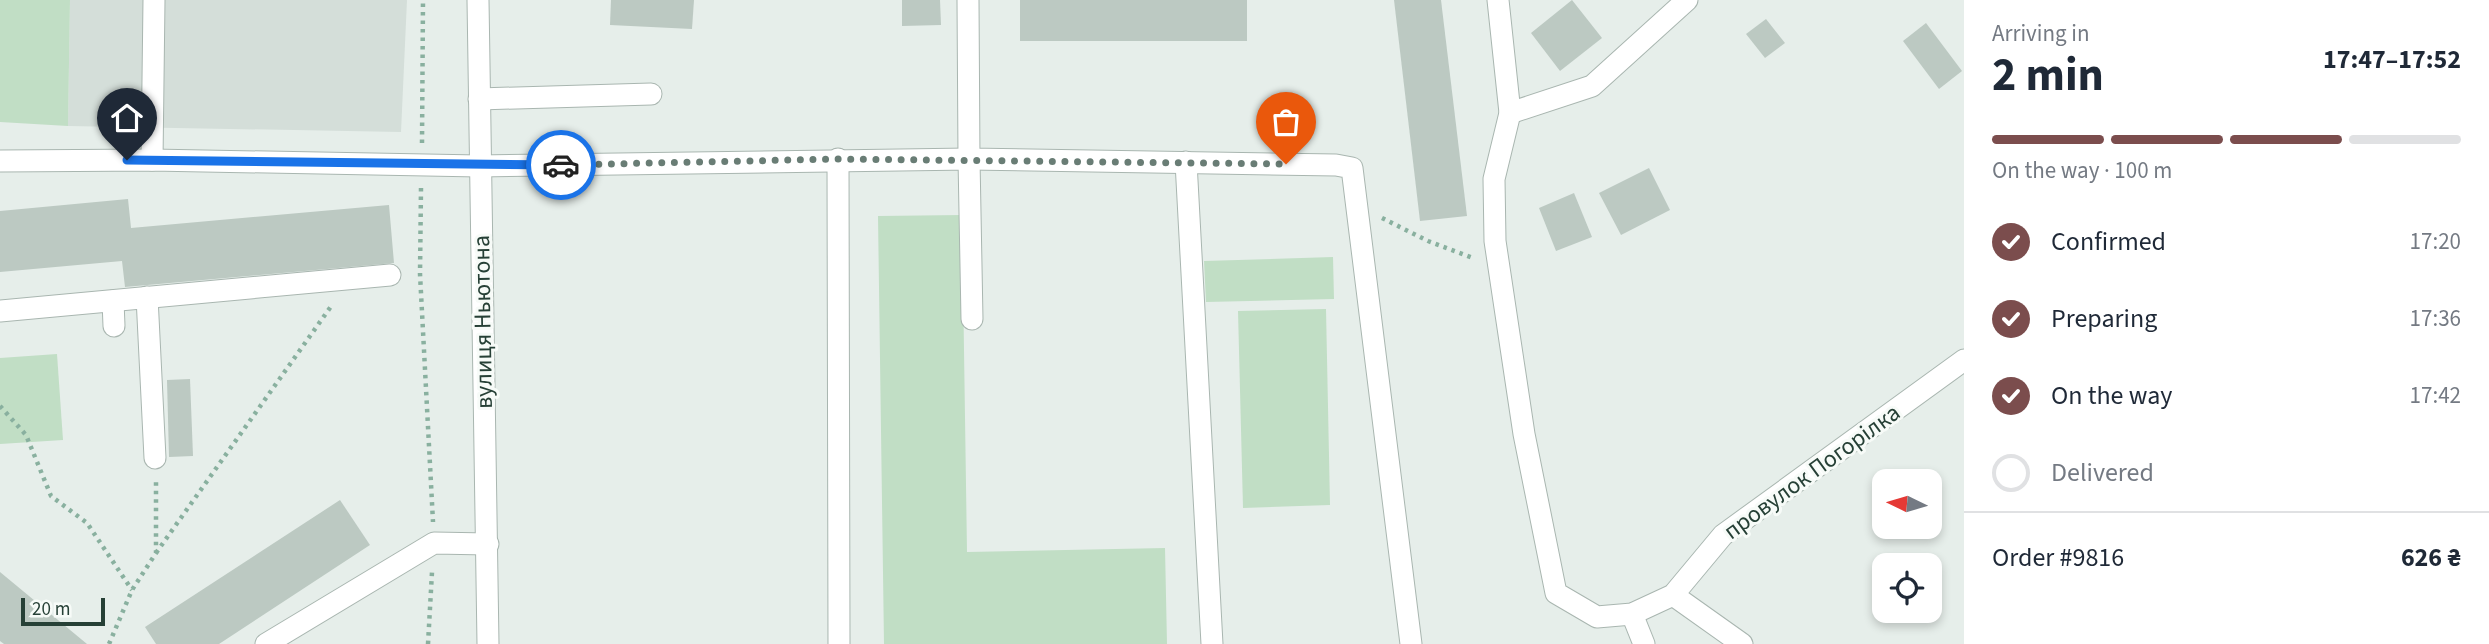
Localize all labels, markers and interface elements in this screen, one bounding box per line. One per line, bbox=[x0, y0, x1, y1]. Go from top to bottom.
text: Arriving in bbox=[1992, 17, 2090, 50]
text: 17:47–17:52 bbox=[2323, 41, 2461, 78]
text: 2 min bbox=[1992, 43, 2104, 108]
pin bbox=[97, 88, 157, 160]
pin bbox=[1256, 92, 1316, 164]
icon: home bbox=[108, 99, 146, 137]
icon: bag bbox=[1267, 103, 1305, 141]
courier bbox=[526, 130, 596, 200]
icon: car bbox=[542, 146, 580, 184]
text: On the way · 100 m bbox=[1992, 154, 2172, 187]
icon: check bbox=[1992, 223, 2030, 261]
text: Confirmed bbox=[2051, 223, 2166, 260]
text: 17:20 bbox=[2410, 225, 2461, 258]
street label: вулиця Ньютона bbox=[464, 235, 502, 409]
icon: check bbox=[1992, 300, 2030, 338]
text: Preparing bbox=[2051, 300, 2157, 337]
text: 17:36 bbox=[2410, 302, 2461, 335]
icon: check bbox=[1992, 377, 2030, 415]
text: On the way bbox=[2051, 377, 2172, 414]
text: 17:42 bbox=[2410, 379, 2461, 412]
street label: провулок Погорілка bbox=[1716, 396, 1908, 548]
text: Delivered bbox=[2051, 454, 2154, 491]
north arrow bbox=[1872, 469, 1942, 539]
map controls bbox=[1872, 469, 1942, 623]
text: Order #9816 bbox=[1992, 539, 2124, 576]
text: 626 ₴ bbox=[2401, 539, 2461, 576]
button: locate bbox=[1872, 553, 1942, 623]
scale bar bbox=[21, 595, 105, 627]
text: 20 m bbox=[32, 596, 70, 623]

